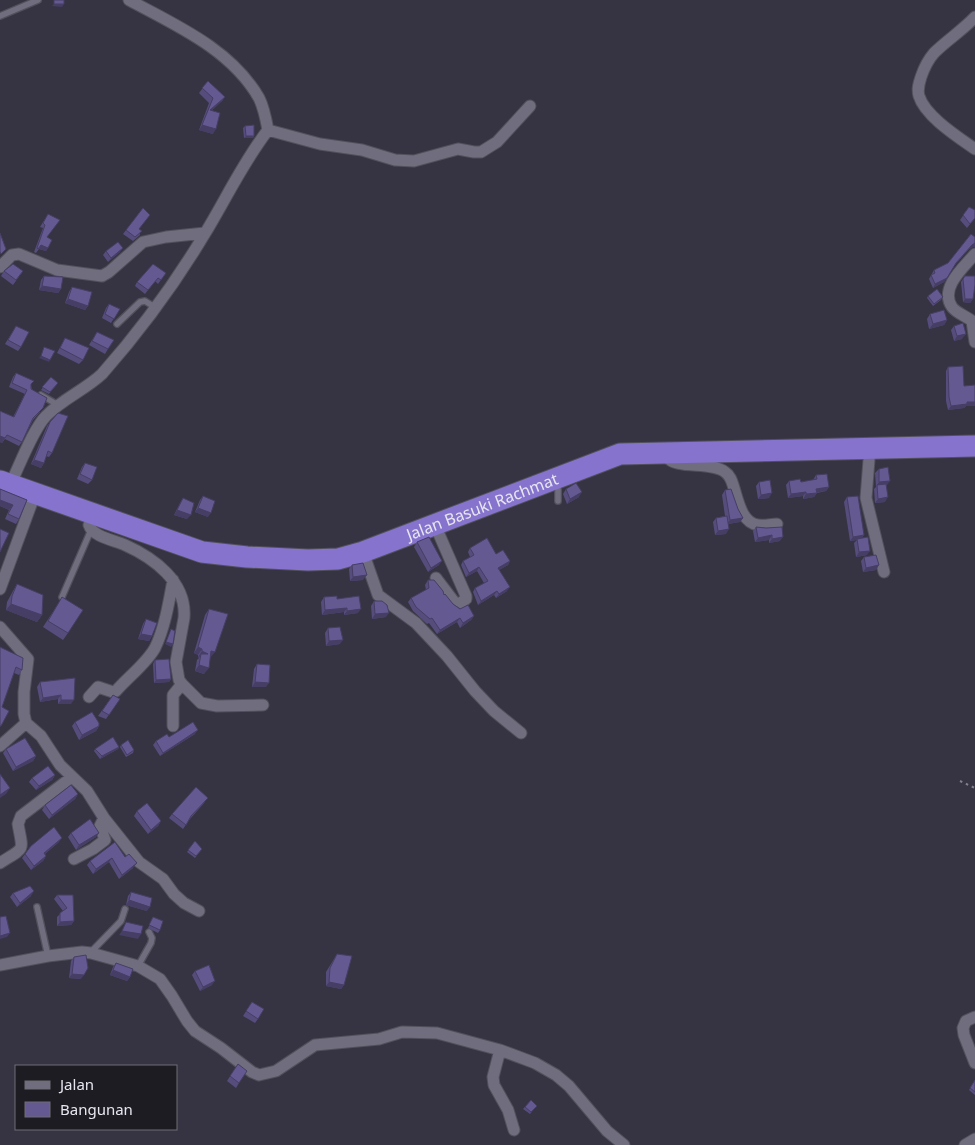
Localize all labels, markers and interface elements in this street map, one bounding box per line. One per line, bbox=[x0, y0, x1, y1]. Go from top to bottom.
street label: Jalan Basuki Rachmat bbox=[401, 468, 561, 546]
legend bbox=[15, 1065, 178, 1130]
text: Jalan bbox=[58, 1074, 94, 1094]
text: Bangunan bbox=[60, 1099, 133, 1119]

